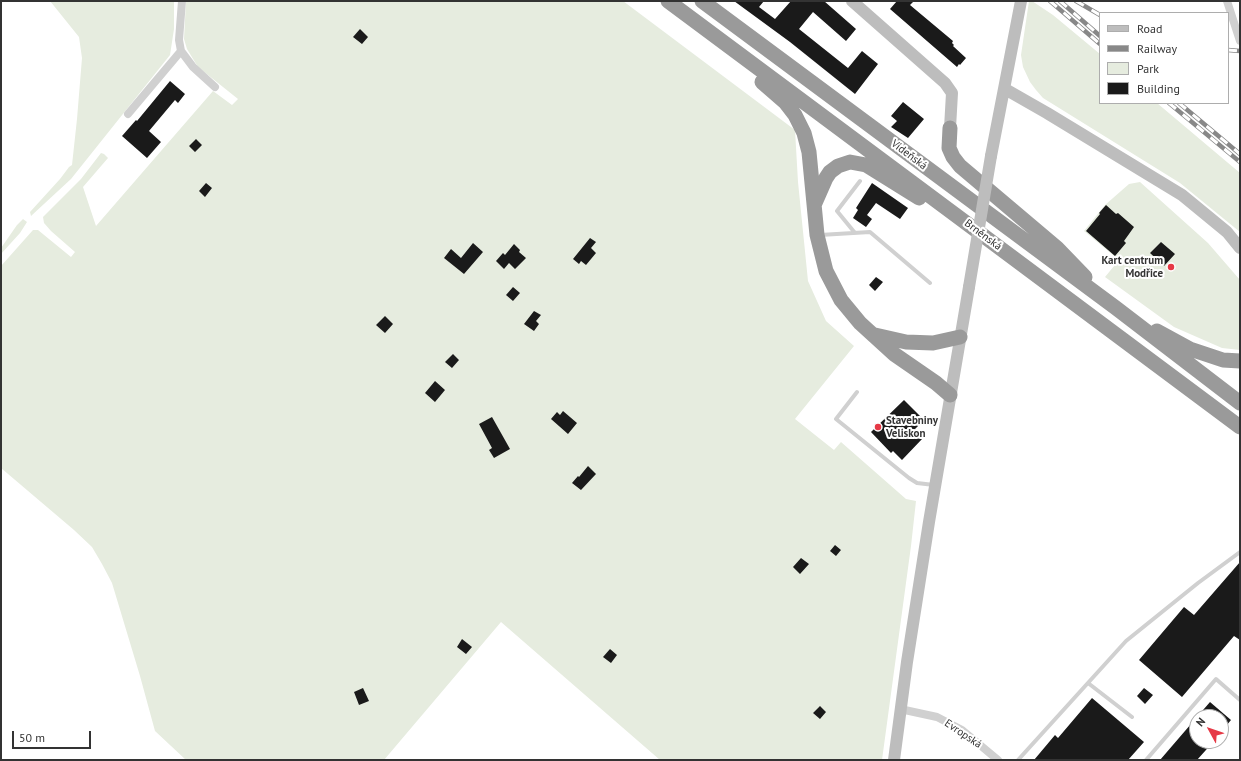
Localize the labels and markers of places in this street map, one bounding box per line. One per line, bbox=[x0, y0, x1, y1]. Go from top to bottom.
place label: Kart centrum Modřice bbox=[1101, 254, 1163, 280]
marker: Kart centrum Modřice bbox=[1166, 262, 1176, 272]
place label: Stavebniny Veliskon bbox=[886, 414, 938, 440]
marker: Stavebniny Veliskon bbox=[873, 422, 883, 432]

